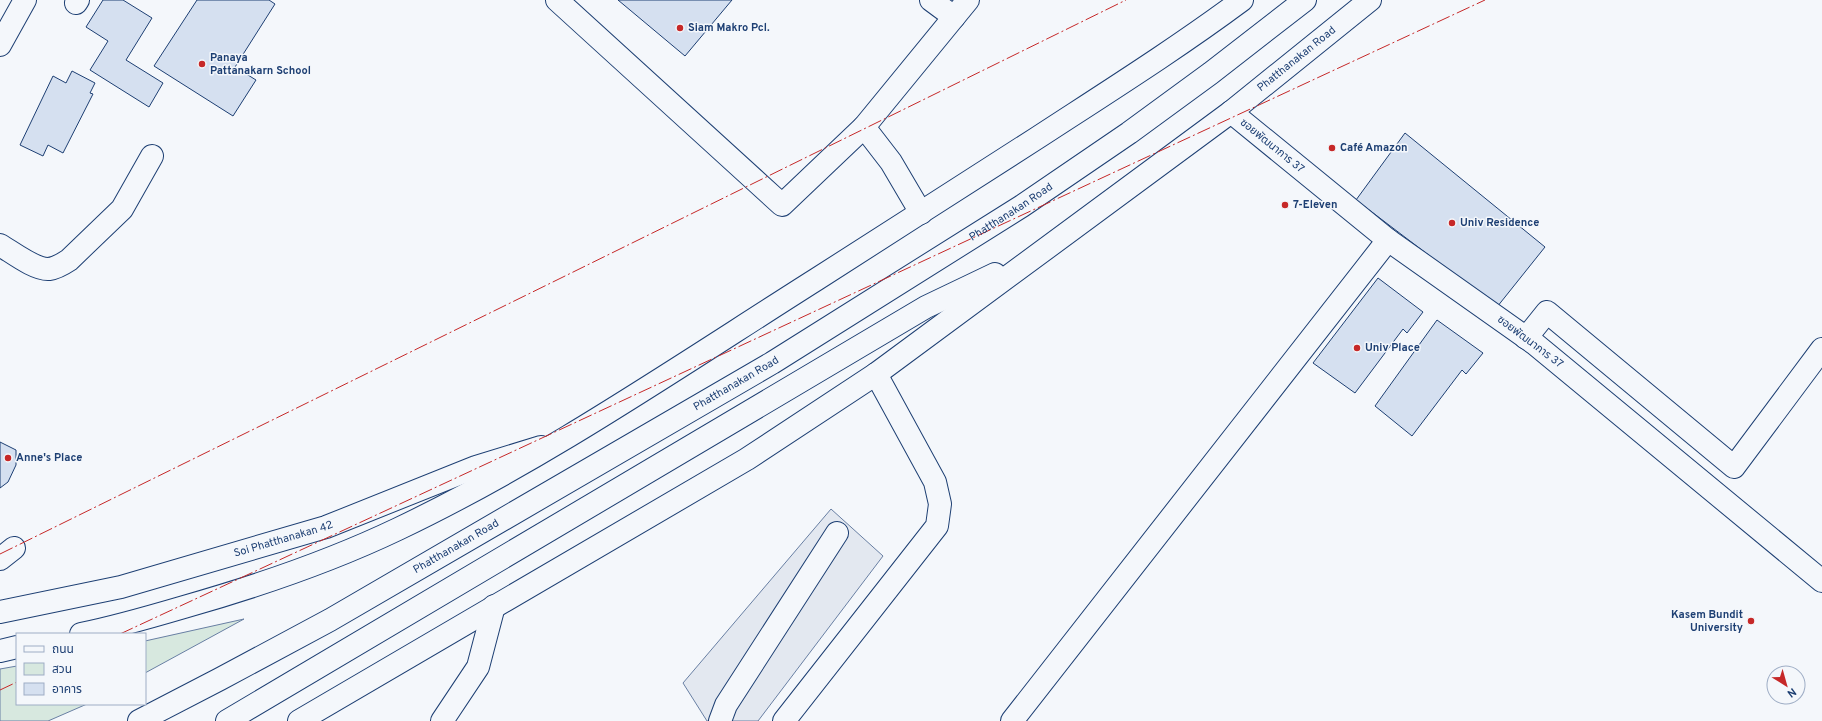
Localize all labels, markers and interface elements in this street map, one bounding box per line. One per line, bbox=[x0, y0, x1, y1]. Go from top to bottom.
place label: Siam Makro Pcl. bbox=[688, 21, 770, 35]
marker: Siam Makro Pcl. bbox=[675, 23, 685, 33]
street label: Phatthanakan Road bbox=[1255, 23, 1339, 95]
place label: Panaya Pattanakarn School bbox=[210, 51, 311, 78]
marker: Panaya Pattanakarn School bbox=[197, 59, 207, 69]
street label: ซอยพัฒนาการ 37 bbox=[1237, 116, 1307, 176]
place label: Café Amazon bbox=[1340, 141, 1408, 155]
marker: Café Amazon bbox=[1327, 143, 1337, 153]
street label: Phatthanakan Road bbox=[967, 180, 1056, 244]
place label: 7-Eleven bbox=[1293, 198, 1337, 212]
marker: 7-Eleven bbox=[1280, 200, 1290, 210]
place label: Univ Residence bbox=[1460, 216, 1539, 230]
marker: Univ Residence bbox=[1447, 218, 1457, 228]
street label: ซอยพัฒนาการ 37 bbox=[1494, 313, 1566, 372]
place label: Univ Place bbox=[1365, 341, 1420, 355]
marker: Univ Place bbox=[1352, 343, 1362, 353]
street label: Phatthanakan Road bbox=[691, 353, 782, 414]
place label: Anne's Place bbox=[16, 451, 82, 465]
marker: Anne's Place bbox=[3, 453, 13, 463]
street label: Phatthanakan Road bbox=[411, 516, 502, 577]
street label: Soi Phatthanakan 42 bbox=[232, 518, 335, 561]
place label: Kasem Bundit University bbox=[1671, 608, 1743, 635]
marker: Kasem Bundit University bbox=[1746, 616, 1756, 626]
legend bbox=[16, 633, 146, 705]
text: ถนน bbox=[52, 642, 74, 658]
text: สวน bbox=[52, 662, 72, 678]
north arrow bbox=[1766, 665, 1806, 705]
text: อาคาร bbox=[52, 682, 82, 698]
text: N bbox=[1784, 684, 1799, 700]

